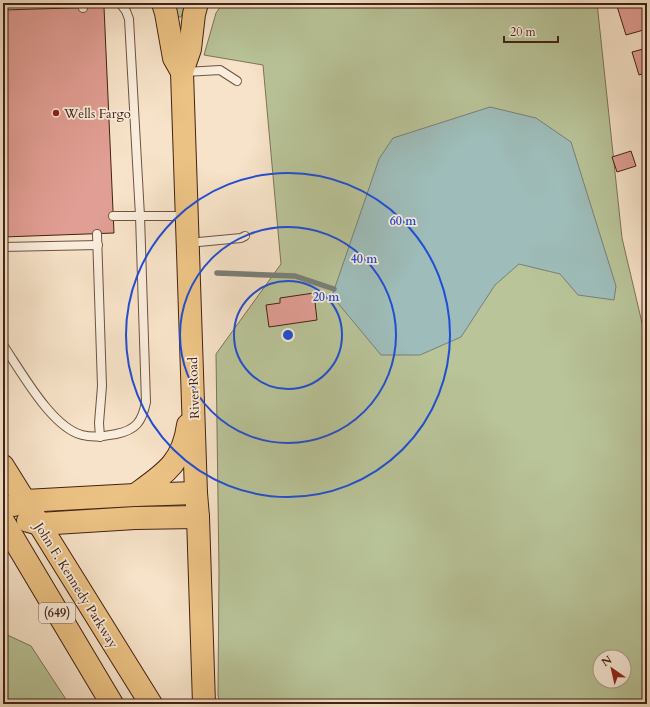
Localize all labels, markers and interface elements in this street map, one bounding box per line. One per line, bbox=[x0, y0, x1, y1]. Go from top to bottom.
scale bar bbox=[504, 18, 558, 44]
text: 20 m bbox=[510, 24, 537, 40]
place label: Wells Fargo bbox=[63, 105, 131, 123]
marker: Wells Fargo bbox=[51, 108, 61, 118]
text: 60 m bbox=[390, 213, 417, 229]
text: 40 m bbox=[351, 251, 378, 267]
text: 20 m bbox=[313, 289, 340, 305]
centre of rings bbox=[281, 328, 295, 342]
street label: River Road bbox=[184, 357, 204, 419]
street label: John F. Kennedy Parkway bbox=[29, 518, 122, 652]
road number: (649) bbox=[39, 603, 75, 623]
north arrow bbox=[592, 649, 632, 689]
text: N bbox=[599, 652, 615, 670]

